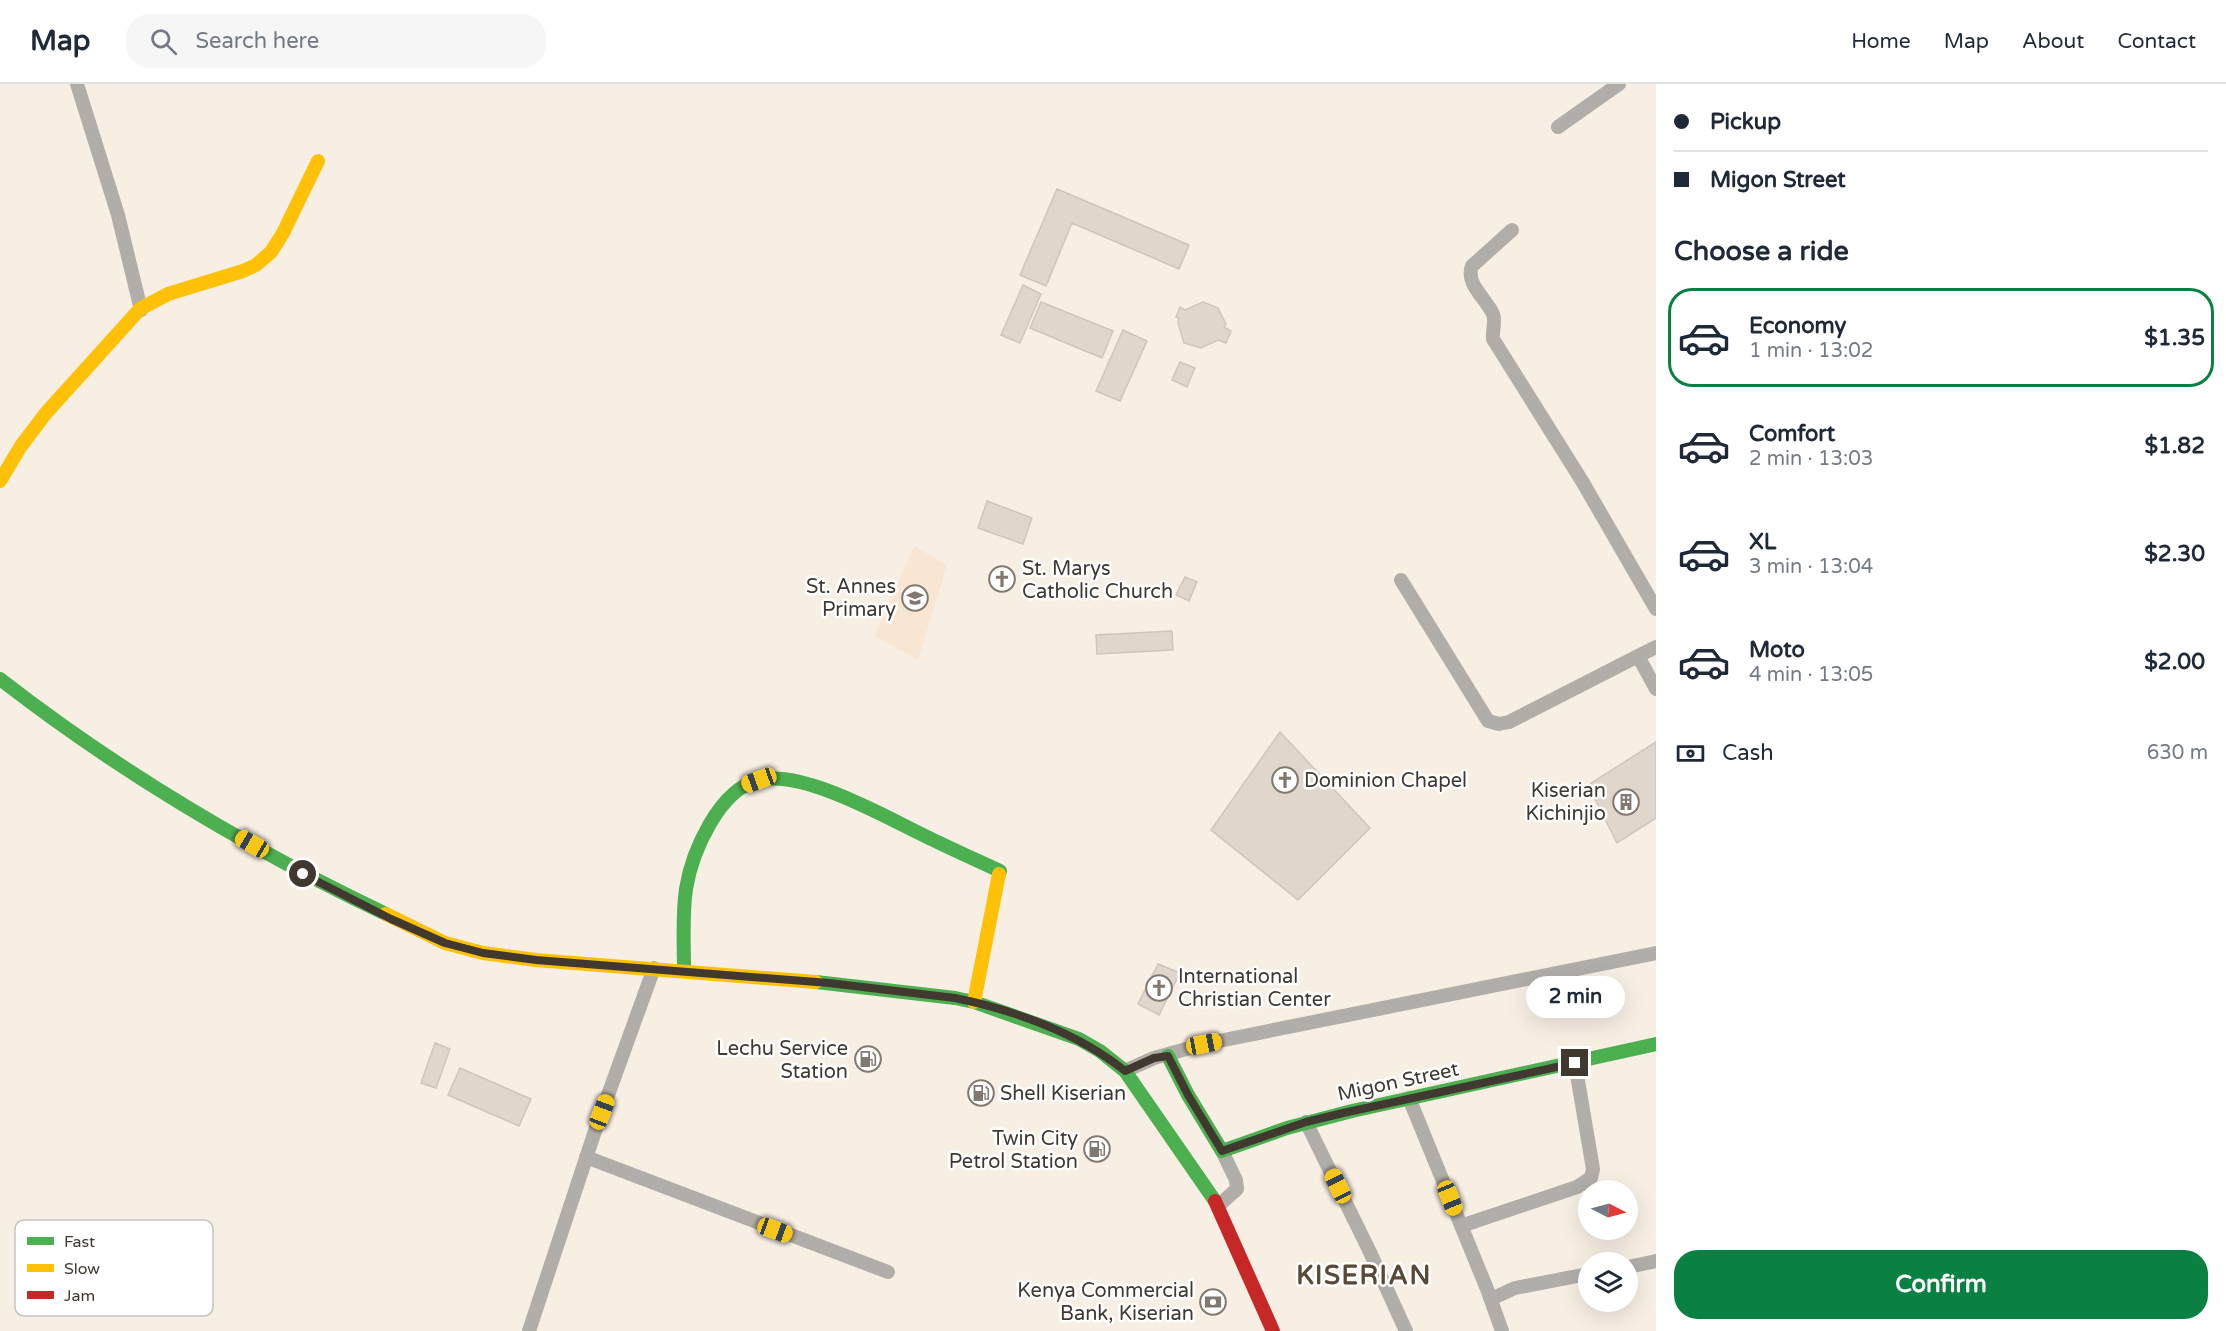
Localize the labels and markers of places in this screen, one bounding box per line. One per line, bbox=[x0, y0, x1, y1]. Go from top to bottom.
place label: St. Marys Catholic Church bbox=[1022, 557, 1173, 604]
church icon: St. Marys Catholic Church bbox=[987, 564, 1017, 594]
place label: St. Annes Primary bbox=[806, 575, 896, 622]
school or university icon: St. Annes Primary bbox=[900, 583, 930, 613]
church icon: Dominion Chapel bbox=[1270, 765, 1300, 795]
place label: Dominion Chapel bbox=[1304, 769, 1467, 793]
place label: Kiserian Kichinjio bbox=[1525, 779, 1606, 826]
building icon: Kiserian Kichinjio bbox=[1611, 787, 1641, 817]
place label: International Christian Center bbox=[1178, 965, 1331, 1012]
church icon: International Christian Center bbox=[1144, 973, 1174, 1003]
place label: Lechu Service Station bbox=[716, 1037, 848, 1084]
fuel station icon: Lechu Service Station bbox=[853, 1044, 883, 1074]
fuel station icon: Shell Kiserian bbox=[966, 1078, 996, 1108]
place label: Shell Kiserian bbox=[1000, 1082, 1126, 1106]
place label: Twin City Petrol Station bbox=[949, 1127, 1078, 1174]
fuel station icon: Twin City Petrol Station bbox=[1082, 1134, 1112, 1164]
place label: Kenya Commercial Bank, Kiserian bbox=[1017, 1279, 1194, 1326]
bank icon: Kenya Commercial Bank, Kiserian bbox=[1198, 1287, 1228, 1317]

